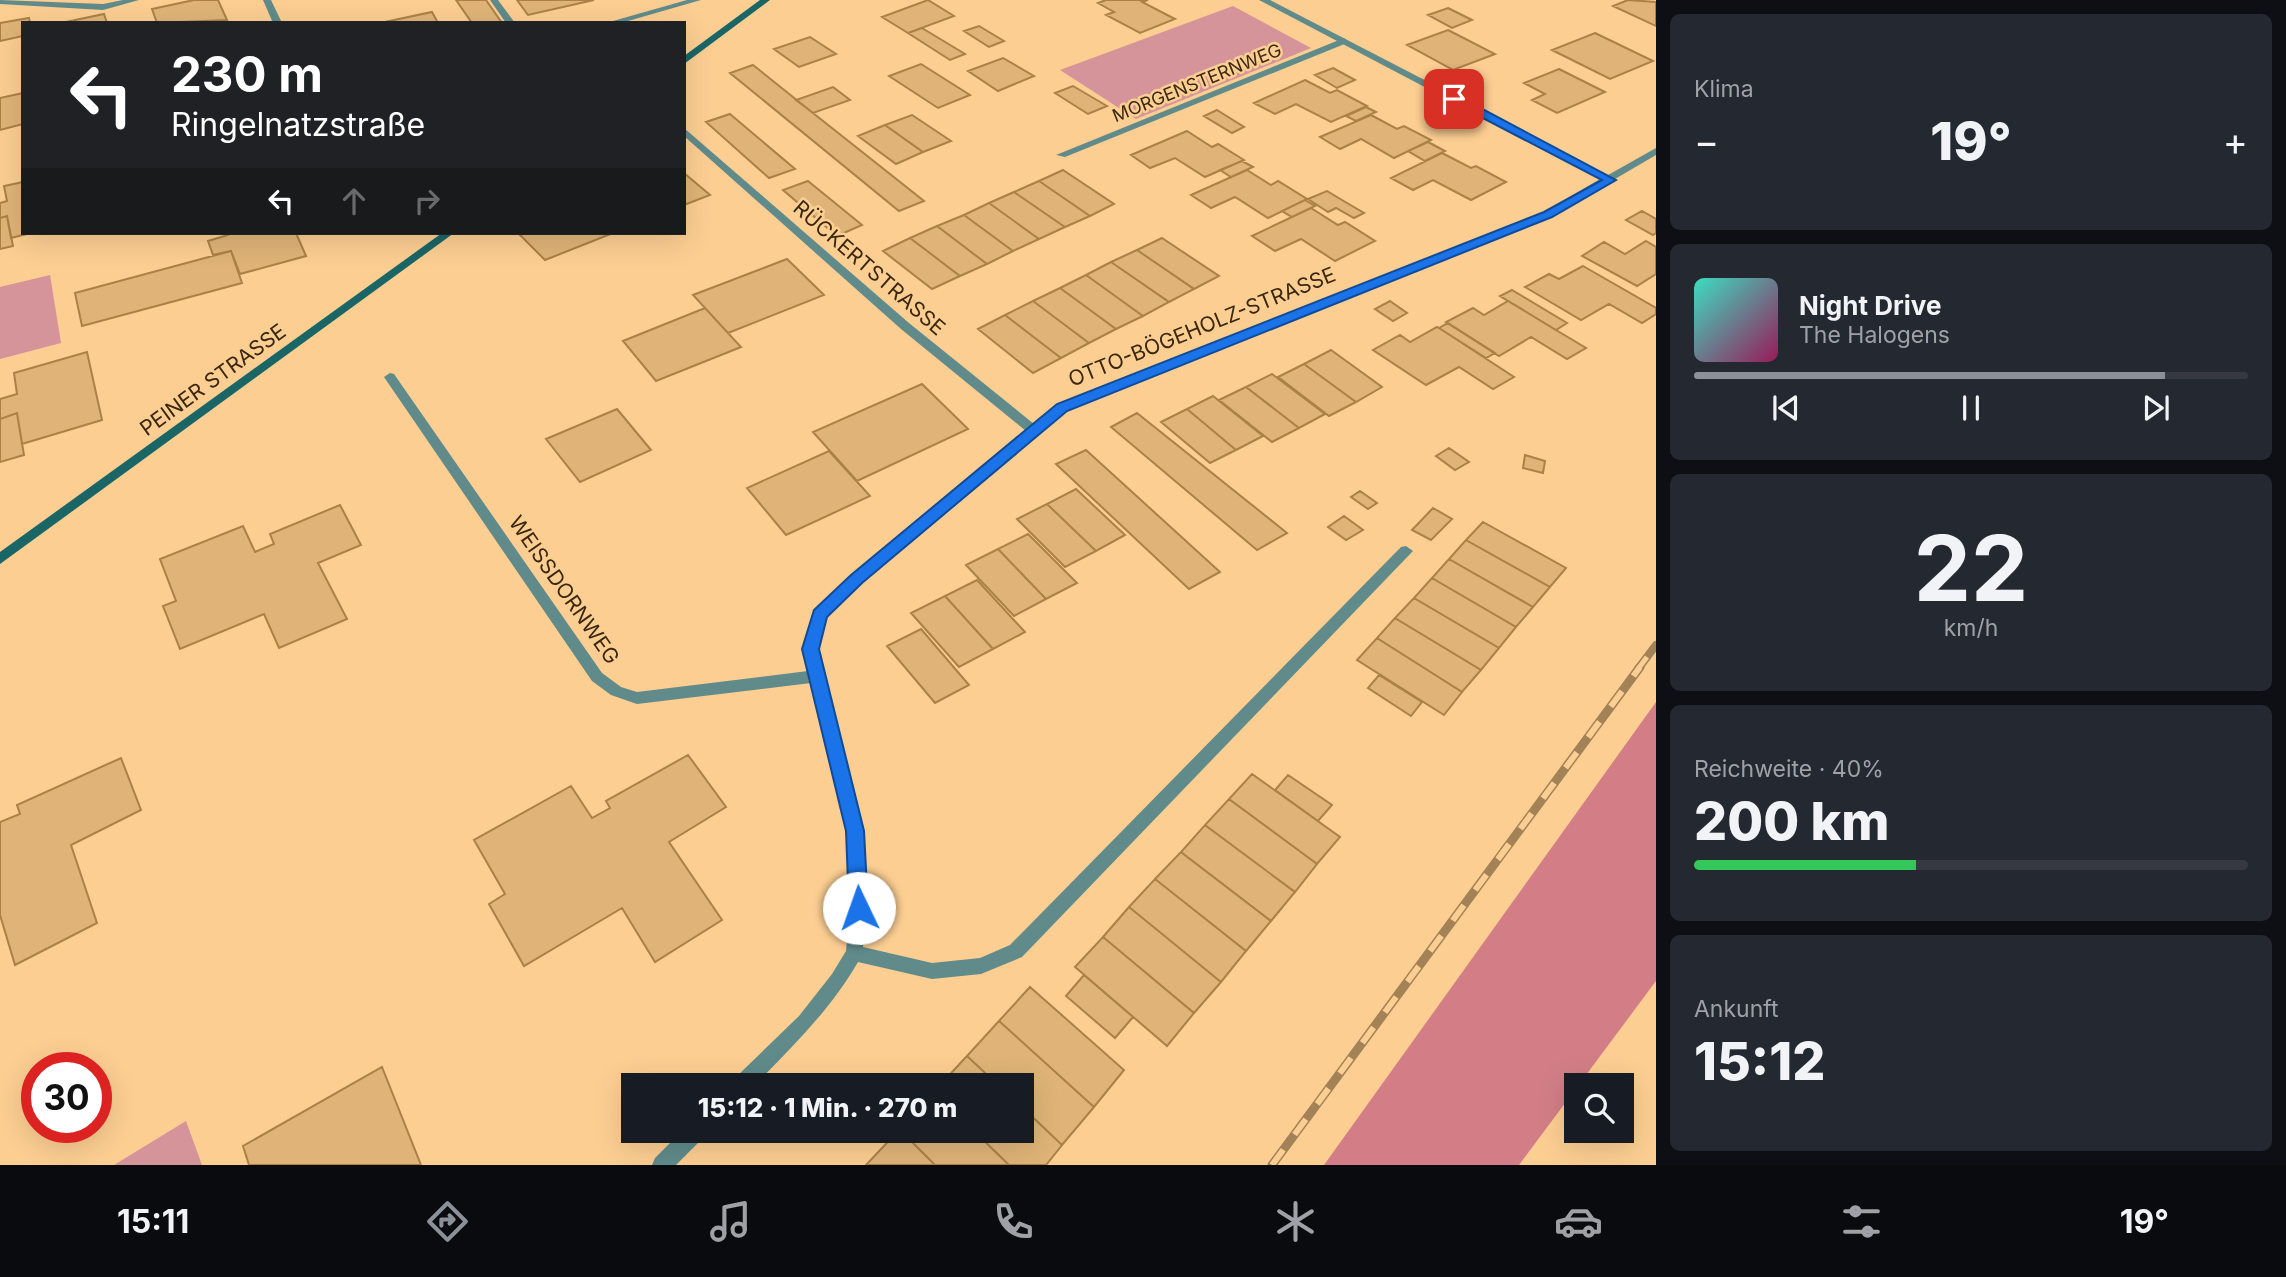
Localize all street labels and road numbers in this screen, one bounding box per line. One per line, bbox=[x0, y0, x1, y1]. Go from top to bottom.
street label: MORGENSTERNWEG bbox=[1109, 39, 1284, 126]
street label: RÜCKERTSTRASSE bbox=[788, 194, 951, 340]
street label: OTTO-BÖGEHOLZ-STRASSE bbox=[1065, 261, 1339, 392]
street label: PEINER STRASSE bbox=[135, 318, 291, 441]
street label: WEISSDORNWEG bbox=[504, 511, 625, 669]

